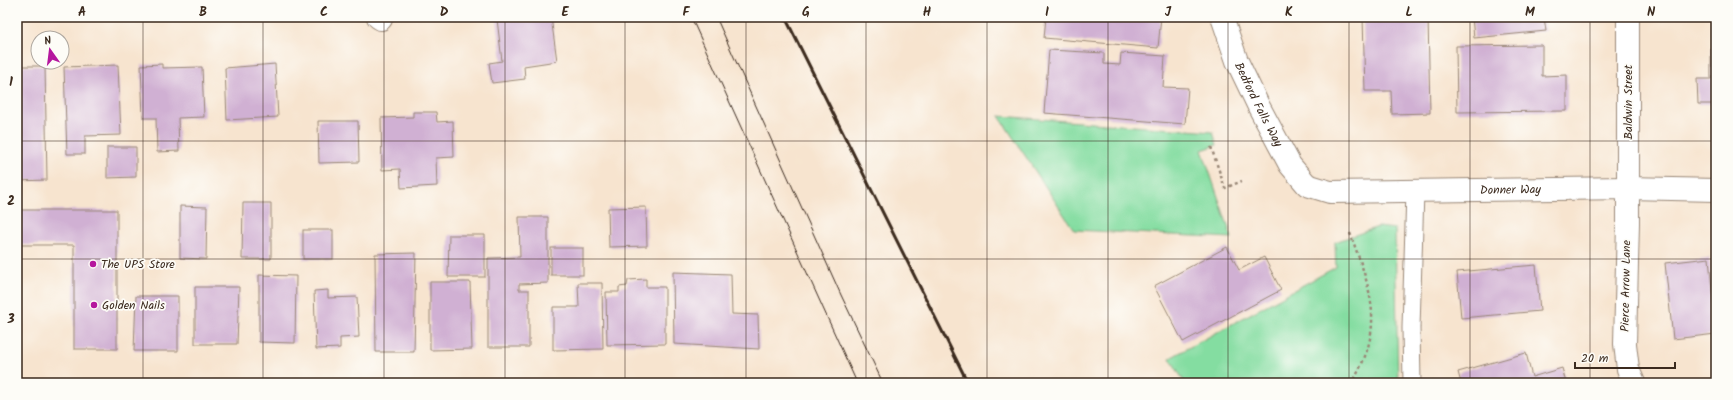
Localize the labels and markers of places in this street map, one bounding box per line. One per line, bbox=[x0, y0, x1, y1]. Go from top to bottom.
place label: The UPS Store bbox=[101, 255, 175, 274]
marker: The UPS Store bbox=[88, 259, 98, 269]
place label: Golden Nails bbox=[102, 296, 165, 315]
marker: Golden Nails bbox=[89, 300, 99, 310]

